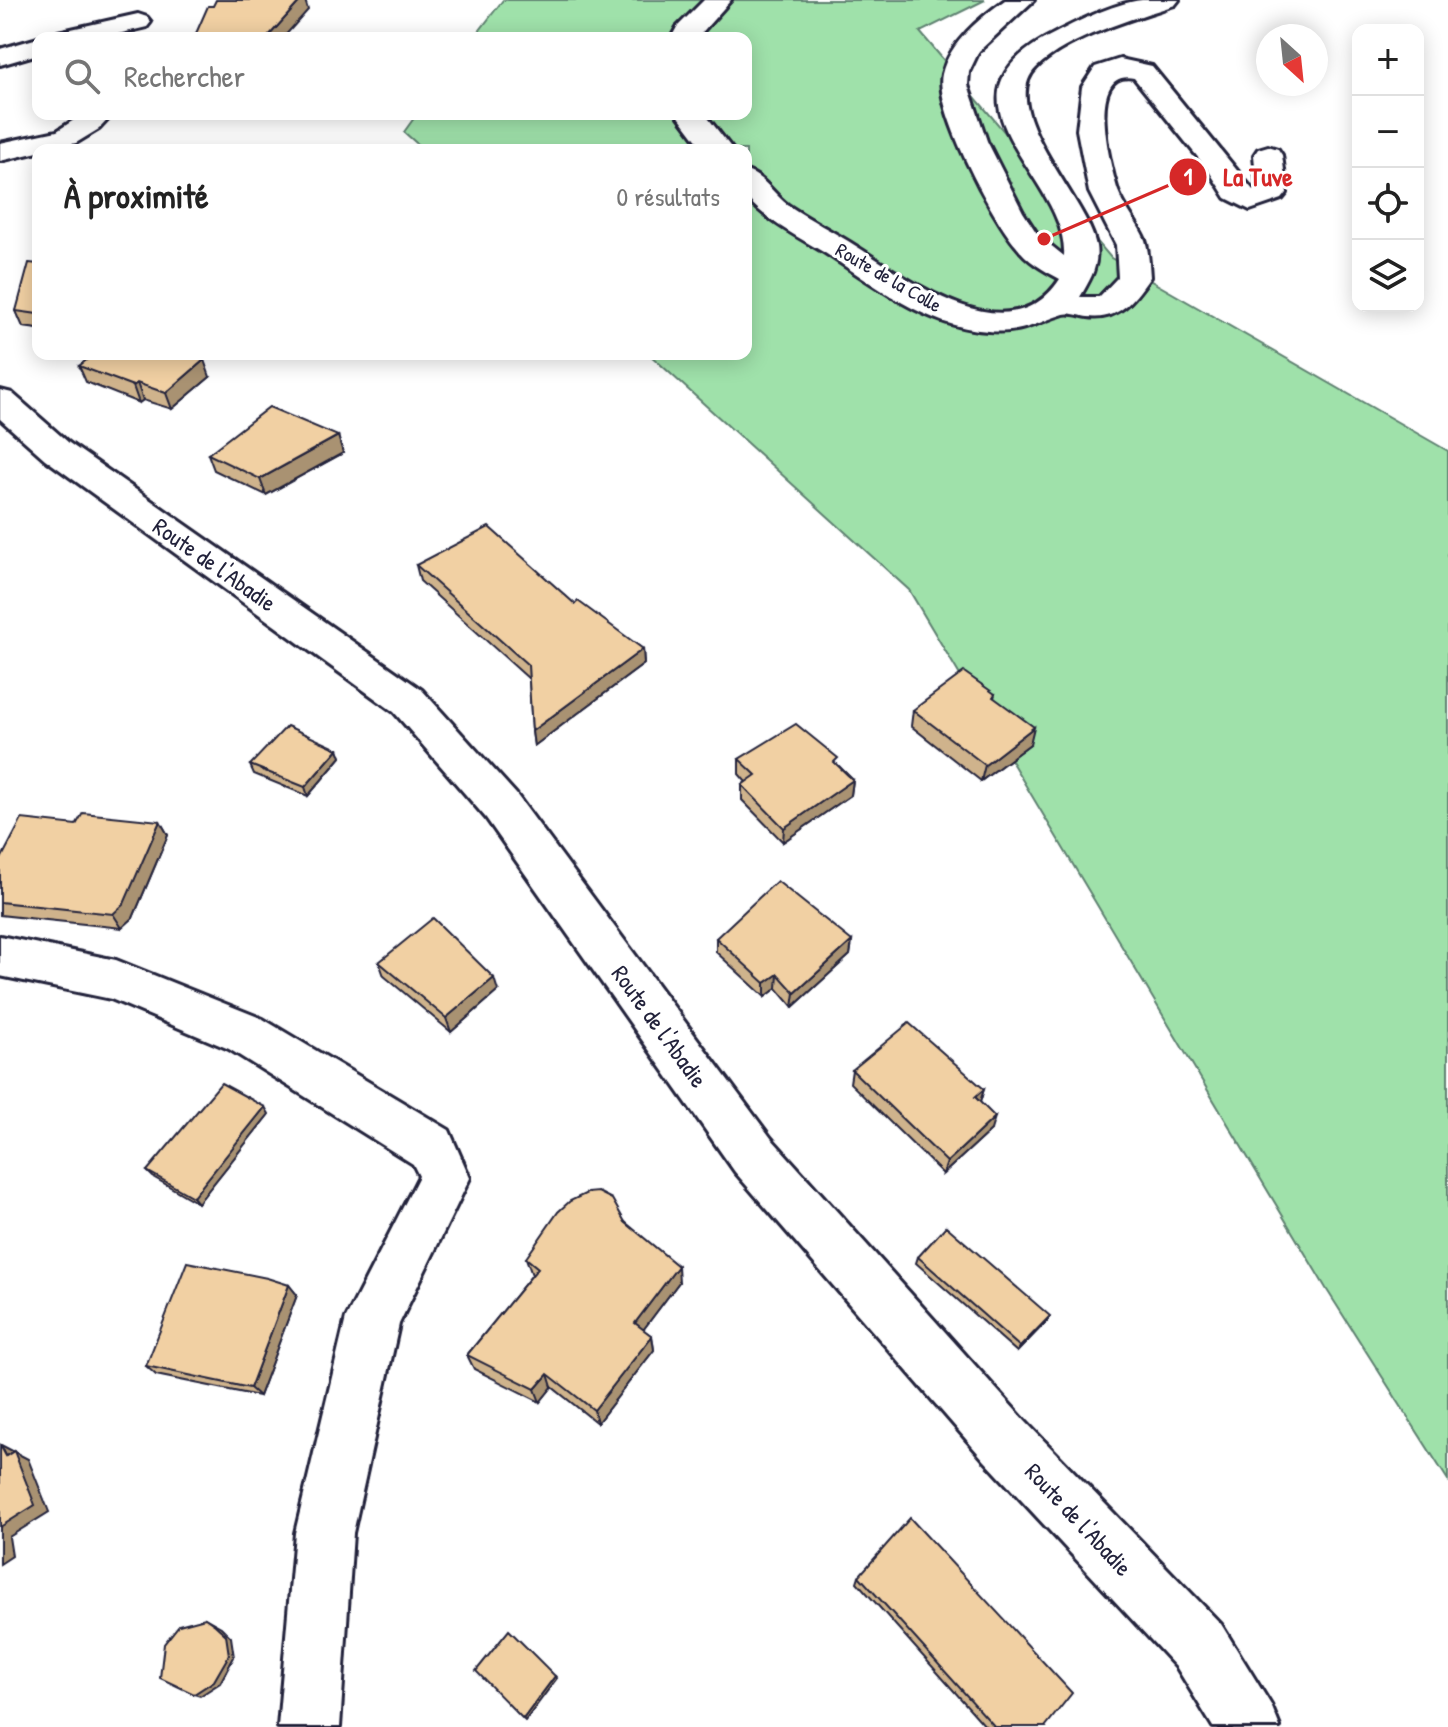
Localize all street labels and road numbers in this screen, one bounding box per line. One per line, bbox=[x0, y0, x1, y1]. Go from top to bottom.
street label: Route de la Colle bbox=[831, 236, 947, 318]
street label: Route de l'Abadie bbox=[147, 510, 283, 619]
street label: Route de l'Abadie bbox=[605, 959, 715, 1094]
street label: Route de l'Abadie bbox=[1018, 1456, 1140, 1583]

